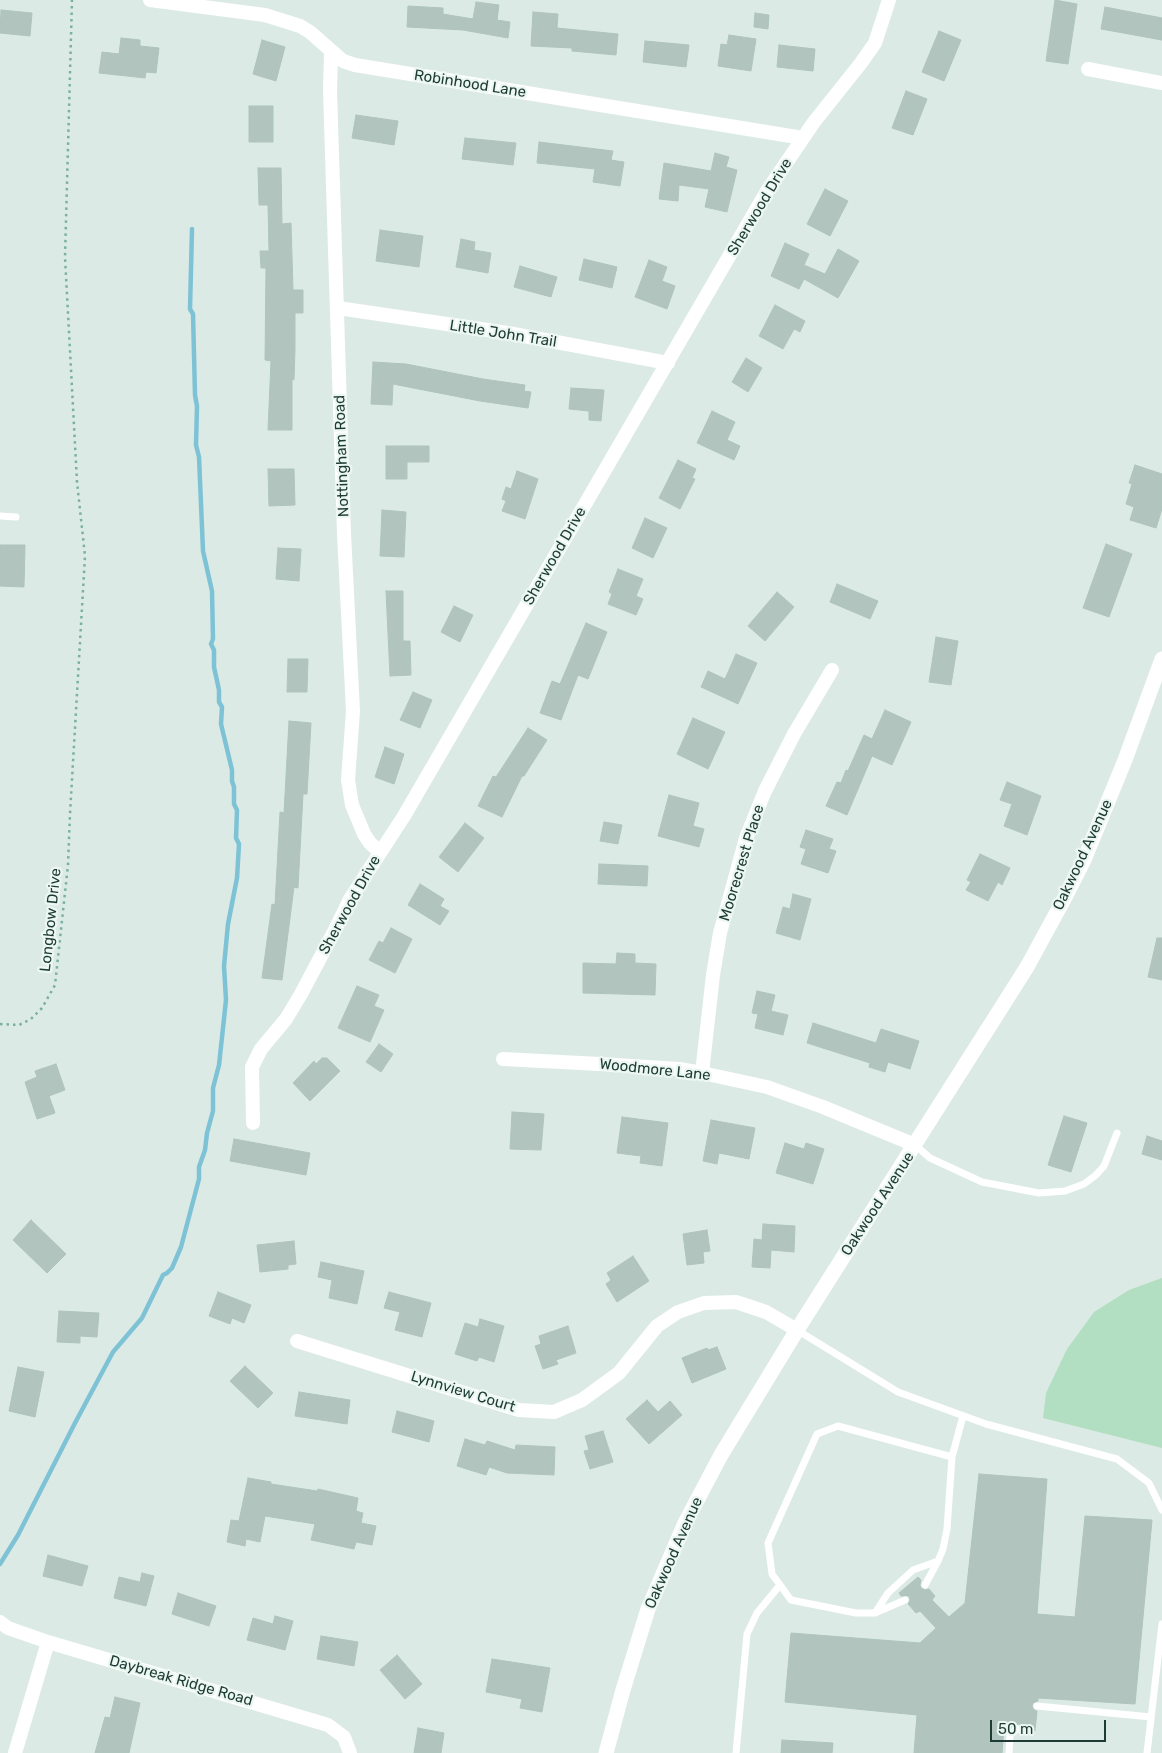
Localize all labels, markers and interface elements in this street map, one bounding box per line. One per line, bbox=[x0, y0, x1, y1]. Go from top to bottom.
street label: Robinhood Lane bbox=[413, 66, 527, 102]
street label: Sherwood Drive bbox=[724, 155, 796, 259]
street label: Little John Trail bbox=[448, 317, 558, 351]
street label: Nottingham Road bbox=[331, 395, 353, 517]
street label: Sherwood Drive bbox=[520, 504, 590, 608]
street label: Oakwood Avenue bbox=[1049, 797, 1117, 913]
street label: Moorecrest Place bbox=[716, 803, 768, 923]
street label: Sherwood Drive bbox=[315, 852, 385, 958]
street label: Longbow Drive bbox=[37, 867, 65, 973]
street label: Woodmore Lane bbox=[599, 1055, 711, 1085]
street label: Oakwood Avenue bbox=[838, 1149, 918, 1259]
street label: Lynnview Court bbox=[409, 1368, 517, 1416]
street label: Oakwood Avenue bbox=[641, 1494, 707, 1612]
street label: Daybreak Ridge Road bbox=[107, 1652, 255, 1710]
scale bar bbox=[992, 1710, 1108, 1742]
text: 50 m bbox=[998, 1720, 1033, 1738]

